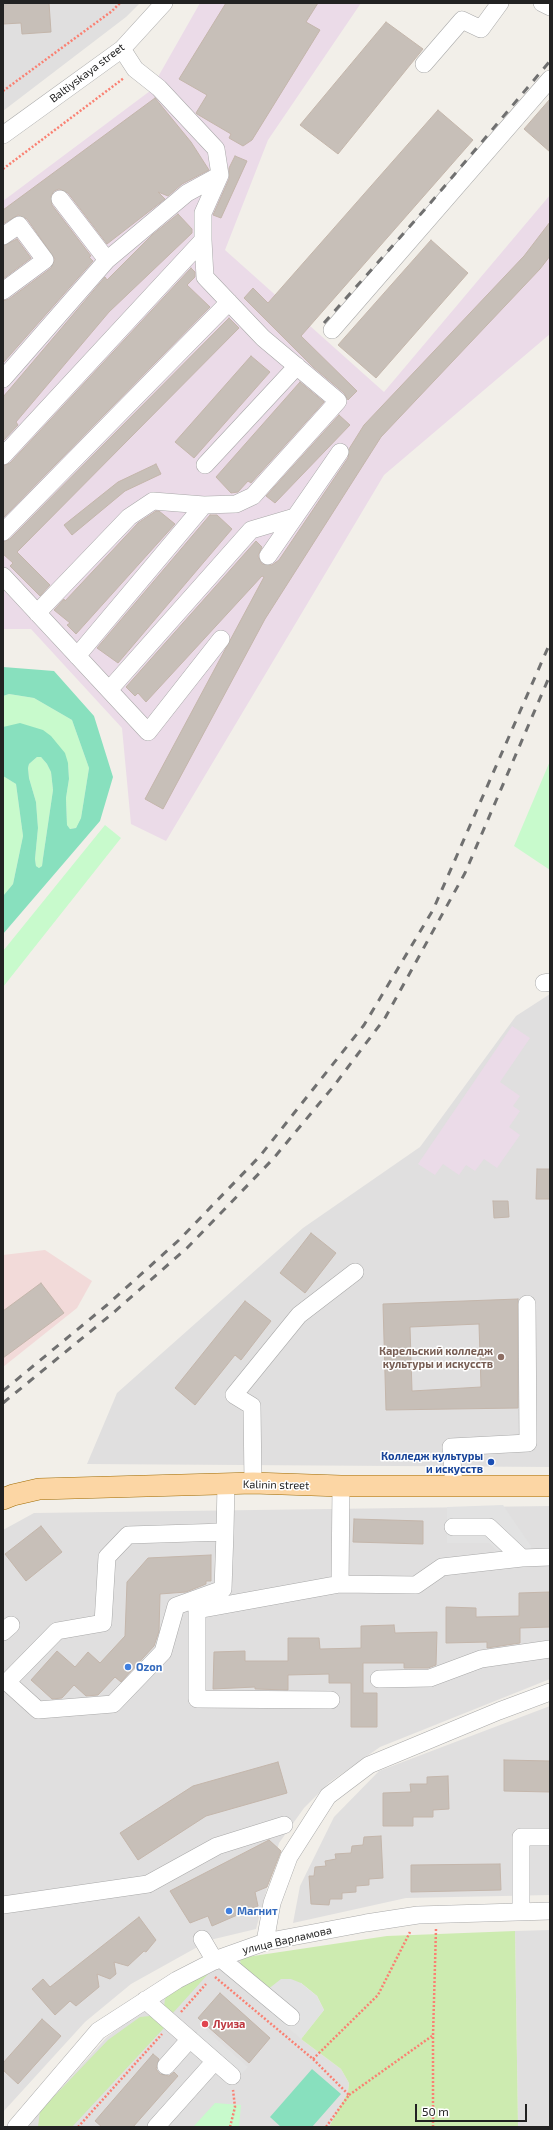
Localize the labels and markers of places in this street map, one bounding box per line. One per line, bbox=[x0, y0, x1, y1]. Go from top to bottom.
place label: Карельский колледж культуры и искусств bbox=[379, 1344, 493, 1370]
marker: Карельский колледж культуры и искусств bbox=[496, 1352, 506, 1362]
place label: Колледж культуры и искусств bbox=[381, 1449, 483, 1475]
marker: Колледж культуры и искусств bbox=[486, 1457, 496, 1467]
place label: Ozon bbox=[136, 1660, 162, 1674]
marker: Ozon bbox=[123, 1662, 133, 1672]
place label: Магнит bbox=[237, 1904, 278, 1918]
marker: Магнит bbox=[224, 1906, 234, 1916]
place label: Луиза bbox=[213, 2017, 245, 2031]
marker: Луиза bbox=[200, 2019, 210, 2029]

